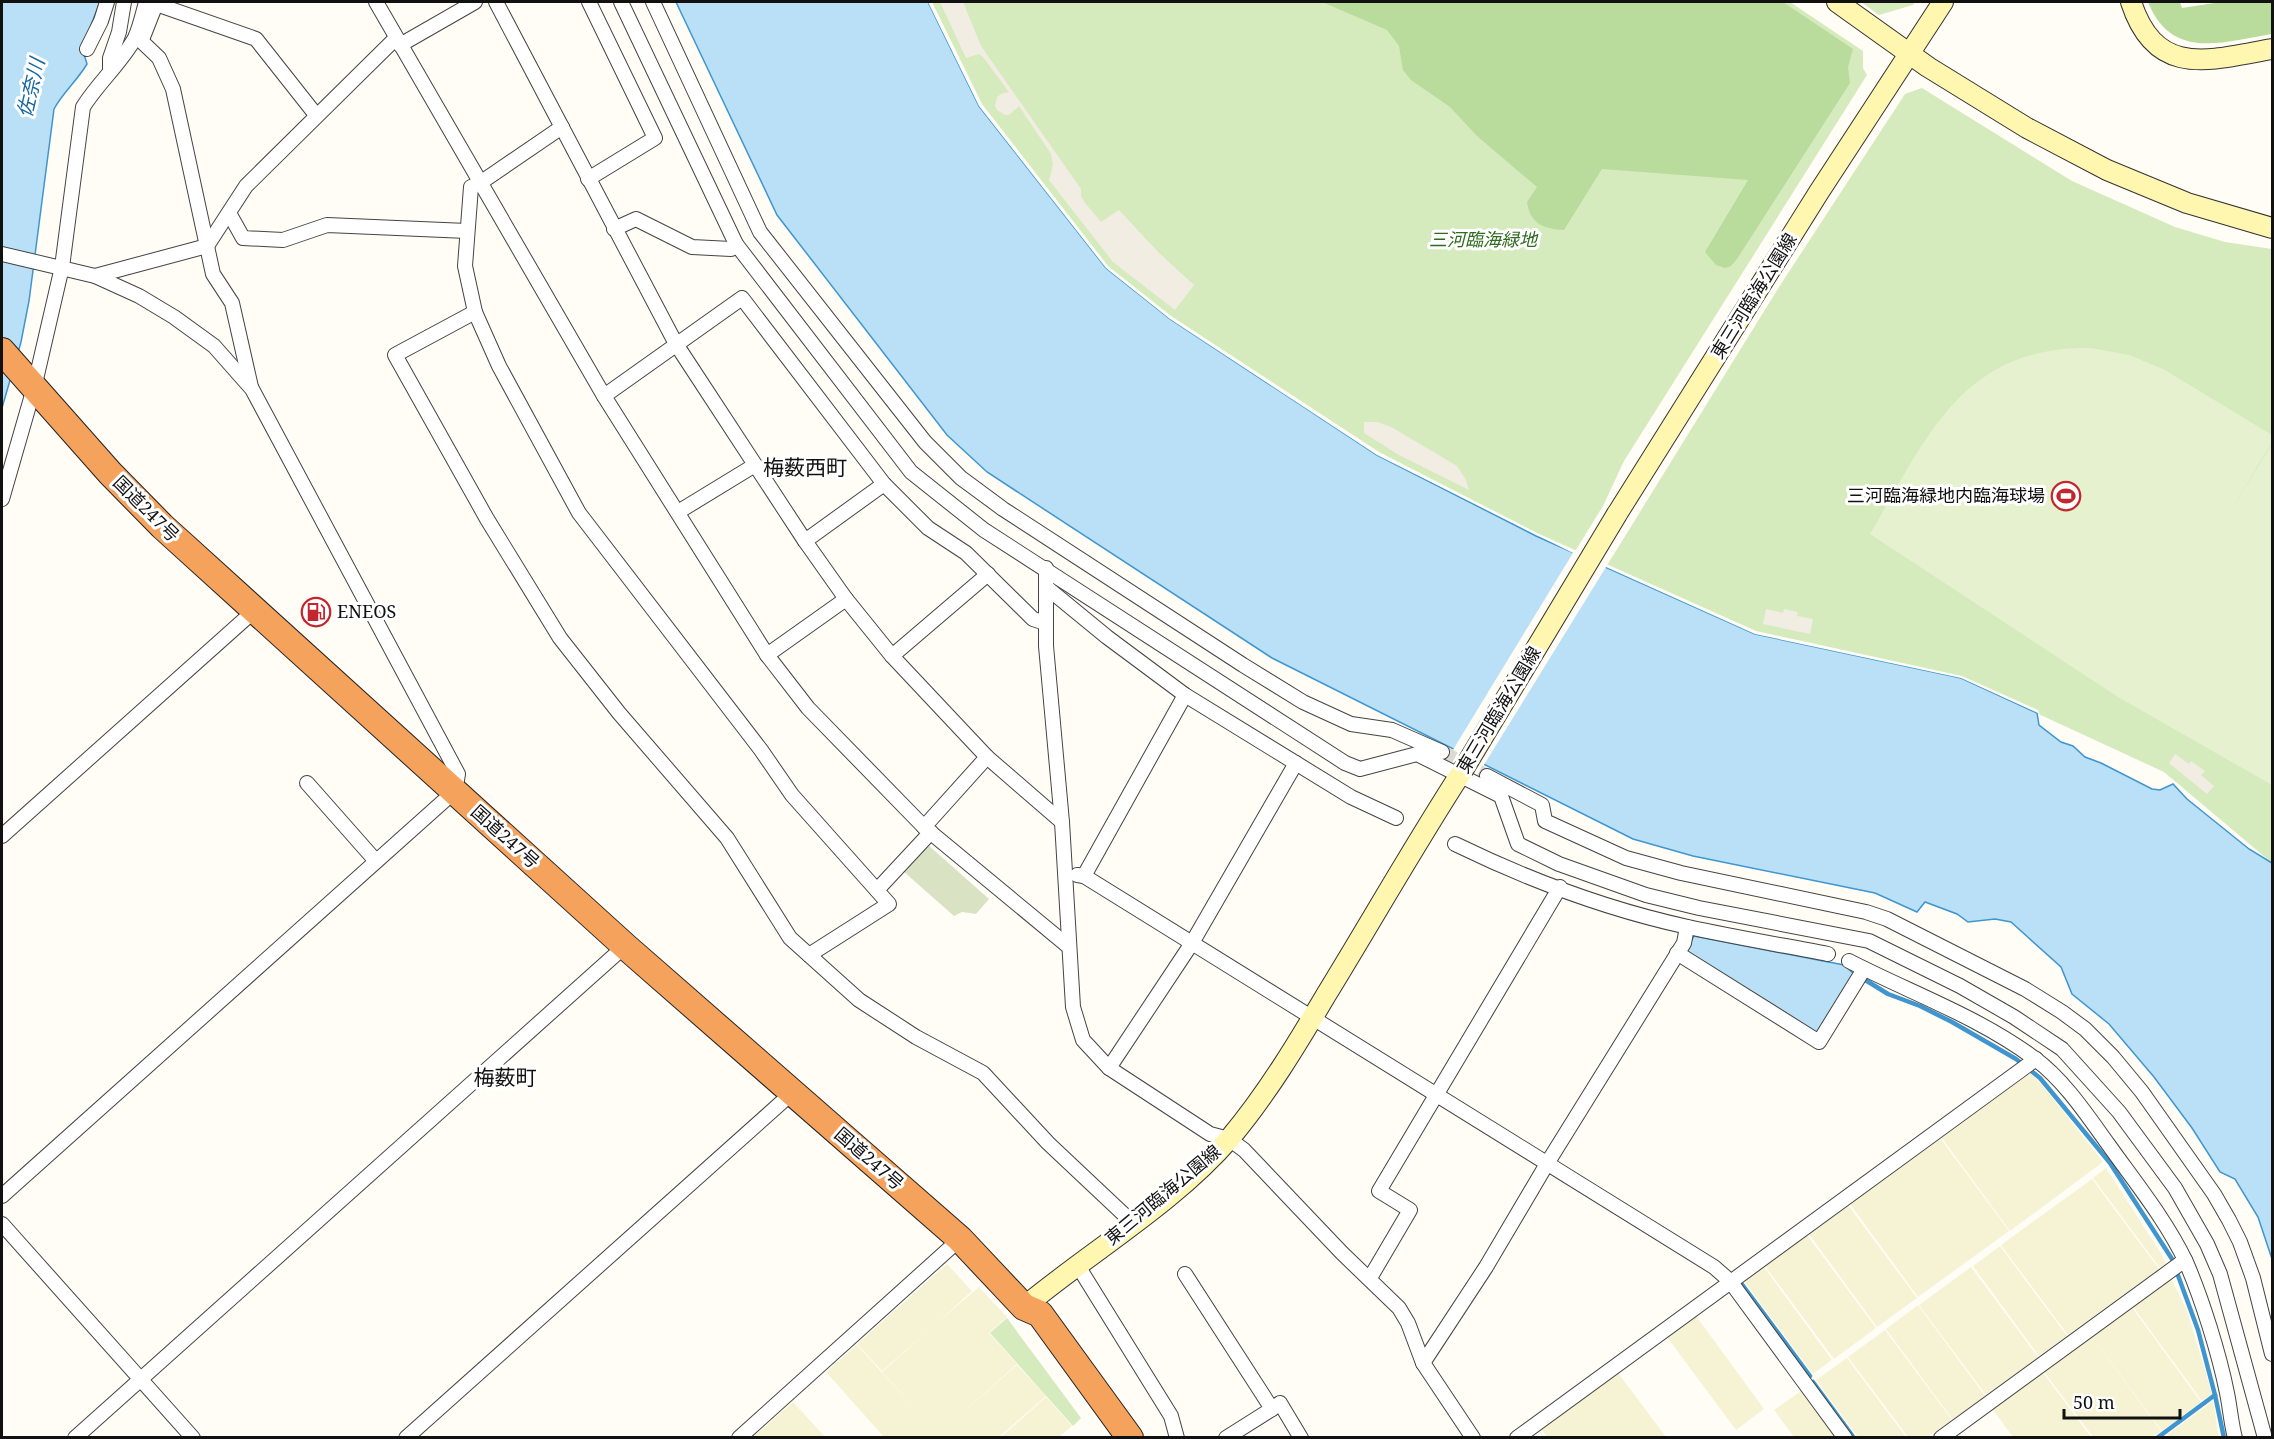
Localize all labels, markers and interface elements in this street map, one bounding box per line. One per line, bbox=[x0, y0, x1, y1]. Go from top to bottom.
water label: 佐奈川 bbox=[11, 54, 51, 120]
park label: 三河臨海緑地 bbox=[1429, 227, 1539, 251]
street label: 東三河臨海公園線 bbox=[1705, 228, 1801, 363]
district label: 梅薮西町 bbox=[763, 453, 847, 481]
street label: 国道247号 bbox=[108, 470, 185, 547]
sports icon: 三河臨海緑地内臨海球場 bbox=[2050, 480, 2082, 512]
place label: 三河臨海緑地内臨海球場 bbox=[1847, 483, 2045, 507]
fuel station icon: ENEOS bbox=[300, 596, 332, 628]
place label: ENEOS bbox=[337, 599, 396, 623]
street label: 東三河臨海公園線 bbox=[1451, 642, 1546, 777]
street label: 国道247号 bbox=[466, 799, 545, 873]
district label: 梅薮町 bbox=[474, 1063, 537, 1091]
street label: 国道247号 bbox=[830, 1122, 909, 1195]
street label: 東三河臨海公園線 bbox=[1099, 1139, 1225, 1250]
scale bar bbox=[2064, 1382, 2180, 1420]
text: 50 m bbox=[2073, 1390, 2115, 1414]

